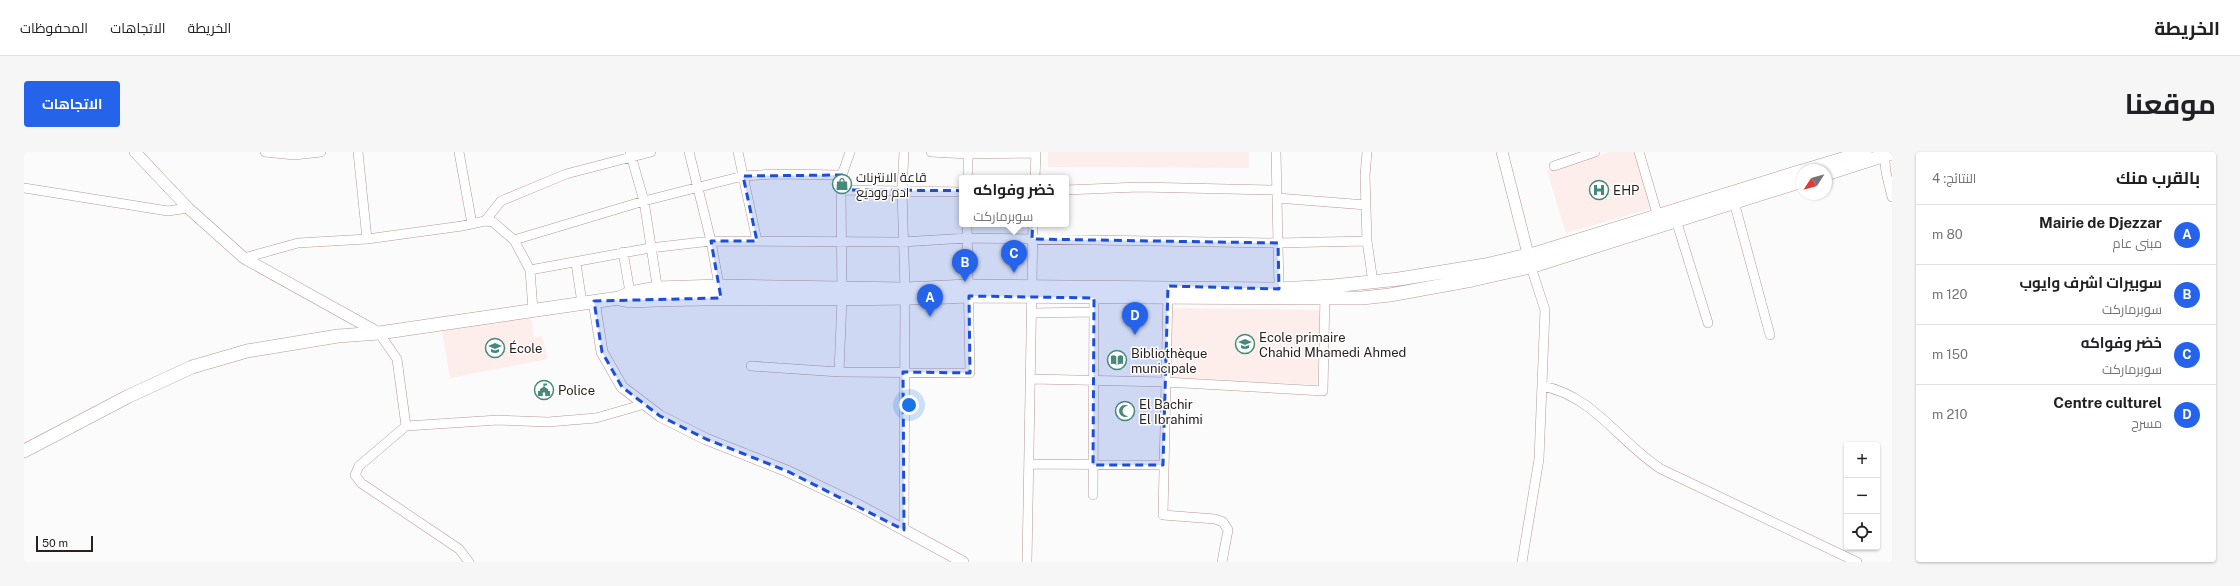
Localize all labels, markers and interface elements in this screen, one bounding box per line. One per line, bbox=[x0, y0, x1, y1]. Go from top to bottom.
text: الخريطة bbox=[2154, 17, 2220, 39]
text: المحفوظات bbox=[20, 20, 88, 36]
text: الاتجاهات bbox=[110, 20, 166, 36]
text: الخريطة bbox=[188, 20, 231, 36]
button: الاتجاهات bbox=[24, 81, 120, 127]
text: موقعنا bbox=[2125, 87, 2216, 120]
north arrow bbox=[1796, 164, 1832, 200]
text: بالقرب منك bbox=[2116, 168, 2200, 188]
place label: قاعة الانترنات ادم ووديع bbox=[856, 170, 927, 202]
text: النتائج: 4 bbox=[1932, 171, 1976, 186]
shop icon: قاعة الانترنات ادم ووديع bbox=[831, 173, 853, 195]
popup bbox=[959, 175, 1069, 227]
hospital icon: EHP bbox=[1588, 179, 1610, 201]
text: خضر وفواكه bbox=[973, 181, 1055, 198]
place label: EHP bbox=[1613, 183, 1639, 198]
text: سوبرماركت bbox=[973, 209, 1033, 224]
text: Mairie de Djezzar bbox=[2039, 214, 2162, 231]
text: 80 m bbox=[1932, 227, 1963, 242]
text: A bbox=[2182, 227, 2192, 242]
text: مبنى عام bbox=[2113, 236, 2162, 251]
pin: C bbox=[1001, 240, 1027, 273]
pin: B bbox=[952, 249, 978, 282]
text: سوبيرات اشرف وايوب bbox=[2019, 274, 2162, 291]
pin: A bbox=[917, 284, 943, 317]
text: 120 m bbox=[1932, 287, 1967, 302]
text: B bbox=[2183, 287, 2191, 302]
pin: D bbox=[1122, 302, 1148, 335]
text: سوبرماركت bbox=[2102, 302, 2162, 317]
place label: Ecole primaire Chahid Mhamedi Ahmed bbox=[1259, 330, 1406, 360]
school or university icon: Ecole primaire Chahid Mhamedi Ahmed bbox=[1234, 333, 1256, 355]
text: خضر وفواكه bbox=[2081, 334, 2162, 351]
school or university icon: École bbox=[484, 337, 506, 359]
place label: École bbox=[509, 340, 542, 356]
place label: Bibliothèque municipale bbox=[1131, 346, 1208, 376]
text: 150 m bbox=[1932, 347, 1968, 362]
text: C bbox=[2182, 347, 2192, 362]
library icon: Bibliothèque municipale bbox=[1106, 349, 1128, 371]
text: سوبرماركت bbox=[2102, 362, 2162, 377]
public building icon: Police bbox=[533, 379, 555, 401]
place label: Police bbox=[558, 383, 595, 398]
text: Centre culturel bbox=[2053, 394, 2162, 411]
your location bbox=[899, 395, 919, 415]
place label: El Bachir El Ibrahimi bbox=[1139, 397, 1203, 427]
mosque icon: El Bachir El Ibrahimi bbox=[1114, 400, 1136, 422]
text: 210 m bbox=[1932, 407, 1967, 422]
text: D bbox=[2182, 407, 2192, 422]
text: مسرح bbox=[2131, 416, 2162, 431]
map controls bbox=[1844, 442, 1880, 550]
button: + bbox=[1844, 442, 1880, 478]
button: − bbox=[1844, 478, 1880, 514]
button: locate bbox=[1844, 514, 1880, 550]
scale bar bbox=[36, 534, 93, 553]
text: 50 m bbox=[42, 537, 68, 549]

